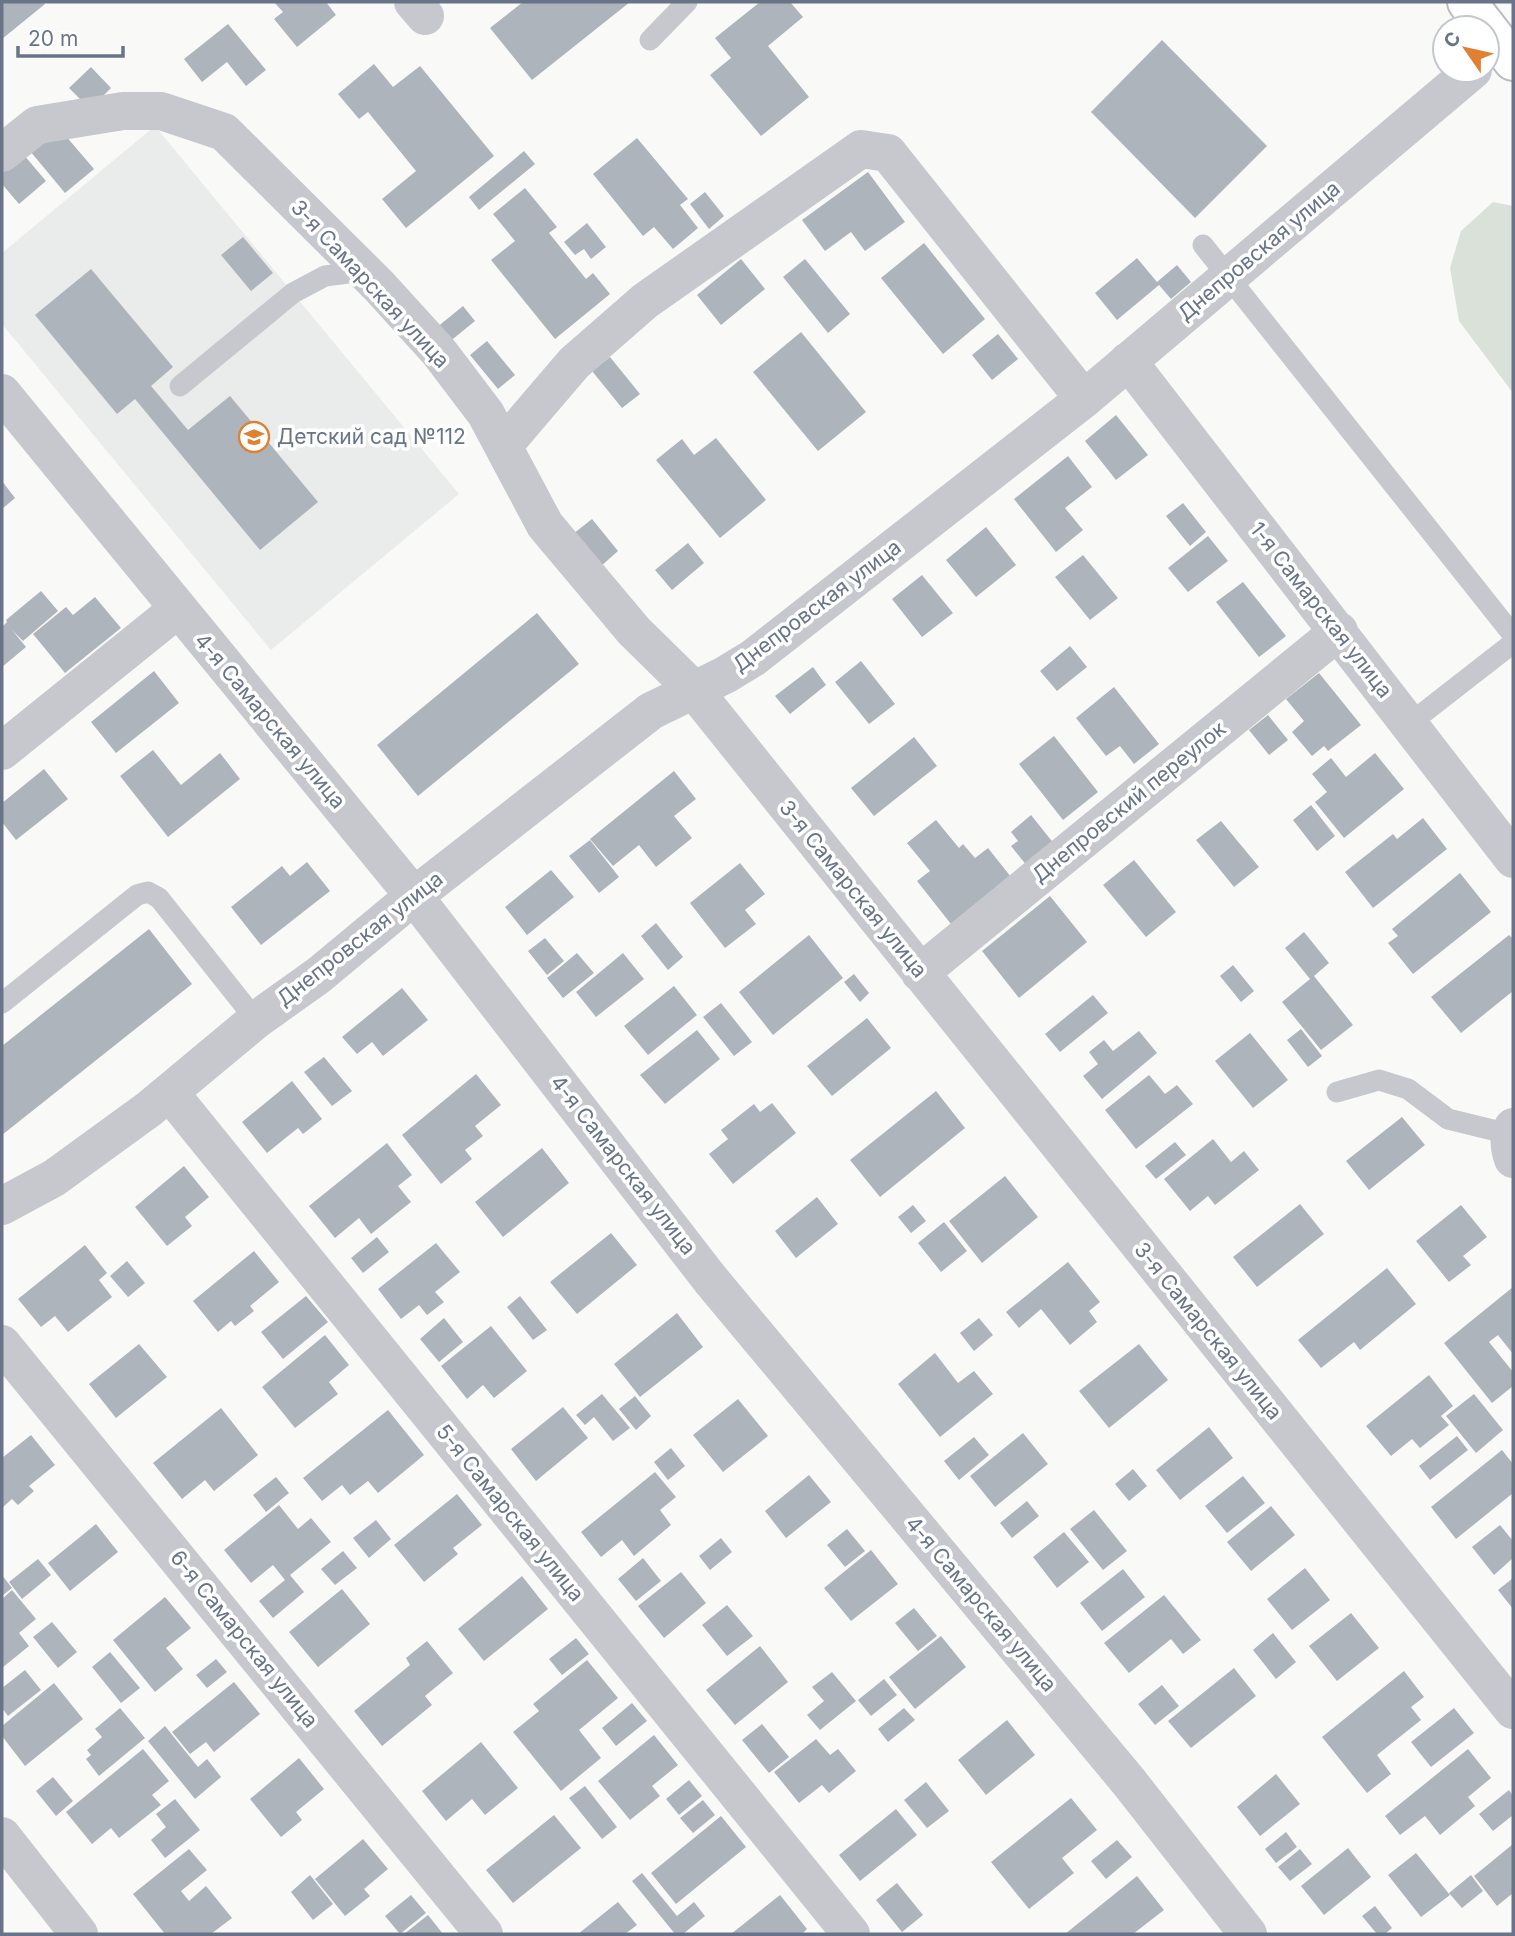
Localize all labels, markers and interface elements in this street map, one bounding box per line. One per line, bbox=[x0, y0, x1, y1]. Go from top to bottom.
scale bar bbox=[18, 14, 122, 58]
north arrow bbox=[1431, 14, 1501, 84]
text: 20 m bbox=[28, 26, 78, 51]
text: С bbox=[1439, 28, 1466, 52]
street label: Днепровская улица bbox=[1173, 176, 1345, 326]
street label: 3-я Самарская улица bbox=[286, 194, 455, 373]
school or university icon: Детский сад №112 bbox=[237, 420, 271, 454]
place label: Детский сад №112 bbox=[277, 424, 466, 449]
street label: 1-я Самарская улица bbox=[1245, 517, 1398, 703]
street label: Днепровская улица bbox=[728, 534, 906, 677]
street label: 4-я Самарская улица bbox=[190, 628, 351, 813]
street label: Днепровский переулок bbox=[1027, 715, 1231, 887]
street label: 3-я Самарская улица bbox=[774, 795, 932, 982]
street label: Днепровская улица bbox=[272, 866, 448, 1011]
street label: 4-я Самарская улица bbox=[545, 1070, 701, 1260]
street label: 3-я Самарская улица bbox=[1129, 1237, 1287, 1424]
street label: 5-я Самарская улица bbox=[431, 1419, 589, 1606]
street label: 4-я Самарская улица bbox=[901, 1511, 1062, 1696]
street label: 6-я Самарская улица bbox=[165, 1545, 324, 1732]

